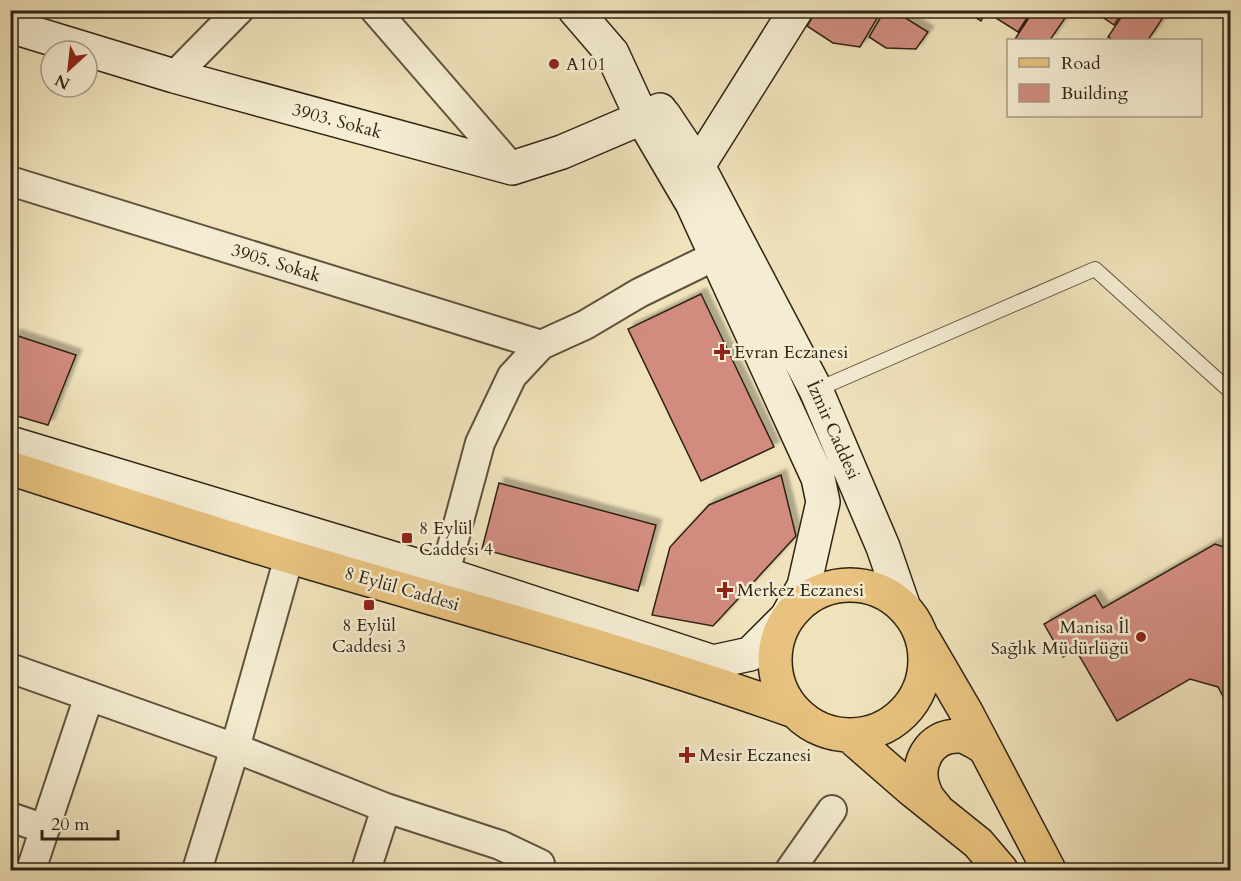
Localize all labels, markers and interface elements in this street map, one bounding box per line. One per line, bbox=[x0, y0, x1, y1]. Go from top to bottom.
north arrow bbox=[39, 39, 99, 99]
legend bbox=[1007, 39, 1202, 117]
text: Road bbox=[1061, 51, 1101, 76]
place label: A101 bbox=[566, 52, 606, 77]
marker: A101 bbox=[547, 57, 561, 71]
text: N bbox=[51, 68, 74, 94]
text: Building bbox=[1061, 81, 1129, 106]
street label: 3903. Sokak bbox=[289, 97, 385, 145]
street label: 3905. Sokak bbox=[228, 238, 324, 289]
place label: Evran Eczanesi bbox=[734, 340, 848, 365]
marker: Evran Eczanesi bbox=[715, 345, 729, 359]
street label: İzmir Caddesi bbox=[800, 377, 866, 483]
place label: 8 Eylül Caddesi 4 bbox=[419, 516, 493, 562]
marker: 8 Eylül Caddesi 4 bbox=[400, 531, 414, 545]
street label: 8 Eylül Caddesi bbox=[342, 561, 462, 617]
place label: Merkez Eczanesi bbox=[737, 578, 864, 603]
marker: Merkez Eczanesi bbox=[718, 583, 732, 597]
marker: 8 Eylül Caddesi 3 bbox=[362, 598, 376, 612]
place label: 8 Eylül Caddesi 3 bbox=[332, 613, 406, 659]
place label: Manisa İl Sağlık Müdürlüğü bbox=[991, 615, 1129, 661]
marker: Manisa İl Sağlık Müdürlüğü bbox=[1134, 630, 1148, 644]
place label: Mesir Eczanesi bbox=[699, 743, 811, 768]
marker: Mesir Eczanesi bbox=[680, 748, 694, 762]
scale bar bbox=[42, 803, 118, 841]
text: 20 m bbox=[51, 812, 90, 837]

